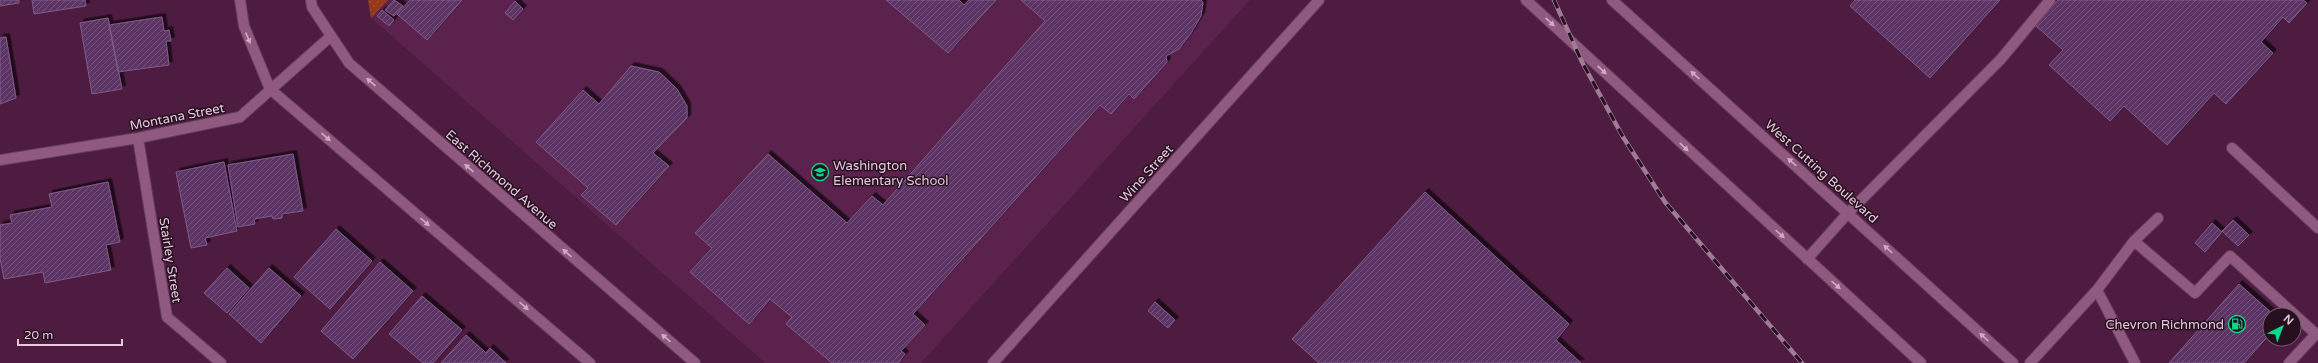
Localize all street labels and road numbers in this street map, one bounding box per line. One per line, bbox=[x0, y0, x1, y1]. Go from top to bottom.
street label: Montana Street bbox=[129, 100, 226, 134]
street label: West Cutting Boulevard bbox=[1762, 117, 1881, 227]
street label: East Richmond Avenue bbox=[442, 127, 561, 233]
street label: Wine Street bbox=[1117, 142, 1177, 206]
street label: Stairley Street bbox=[155, 216, 185, 304]

